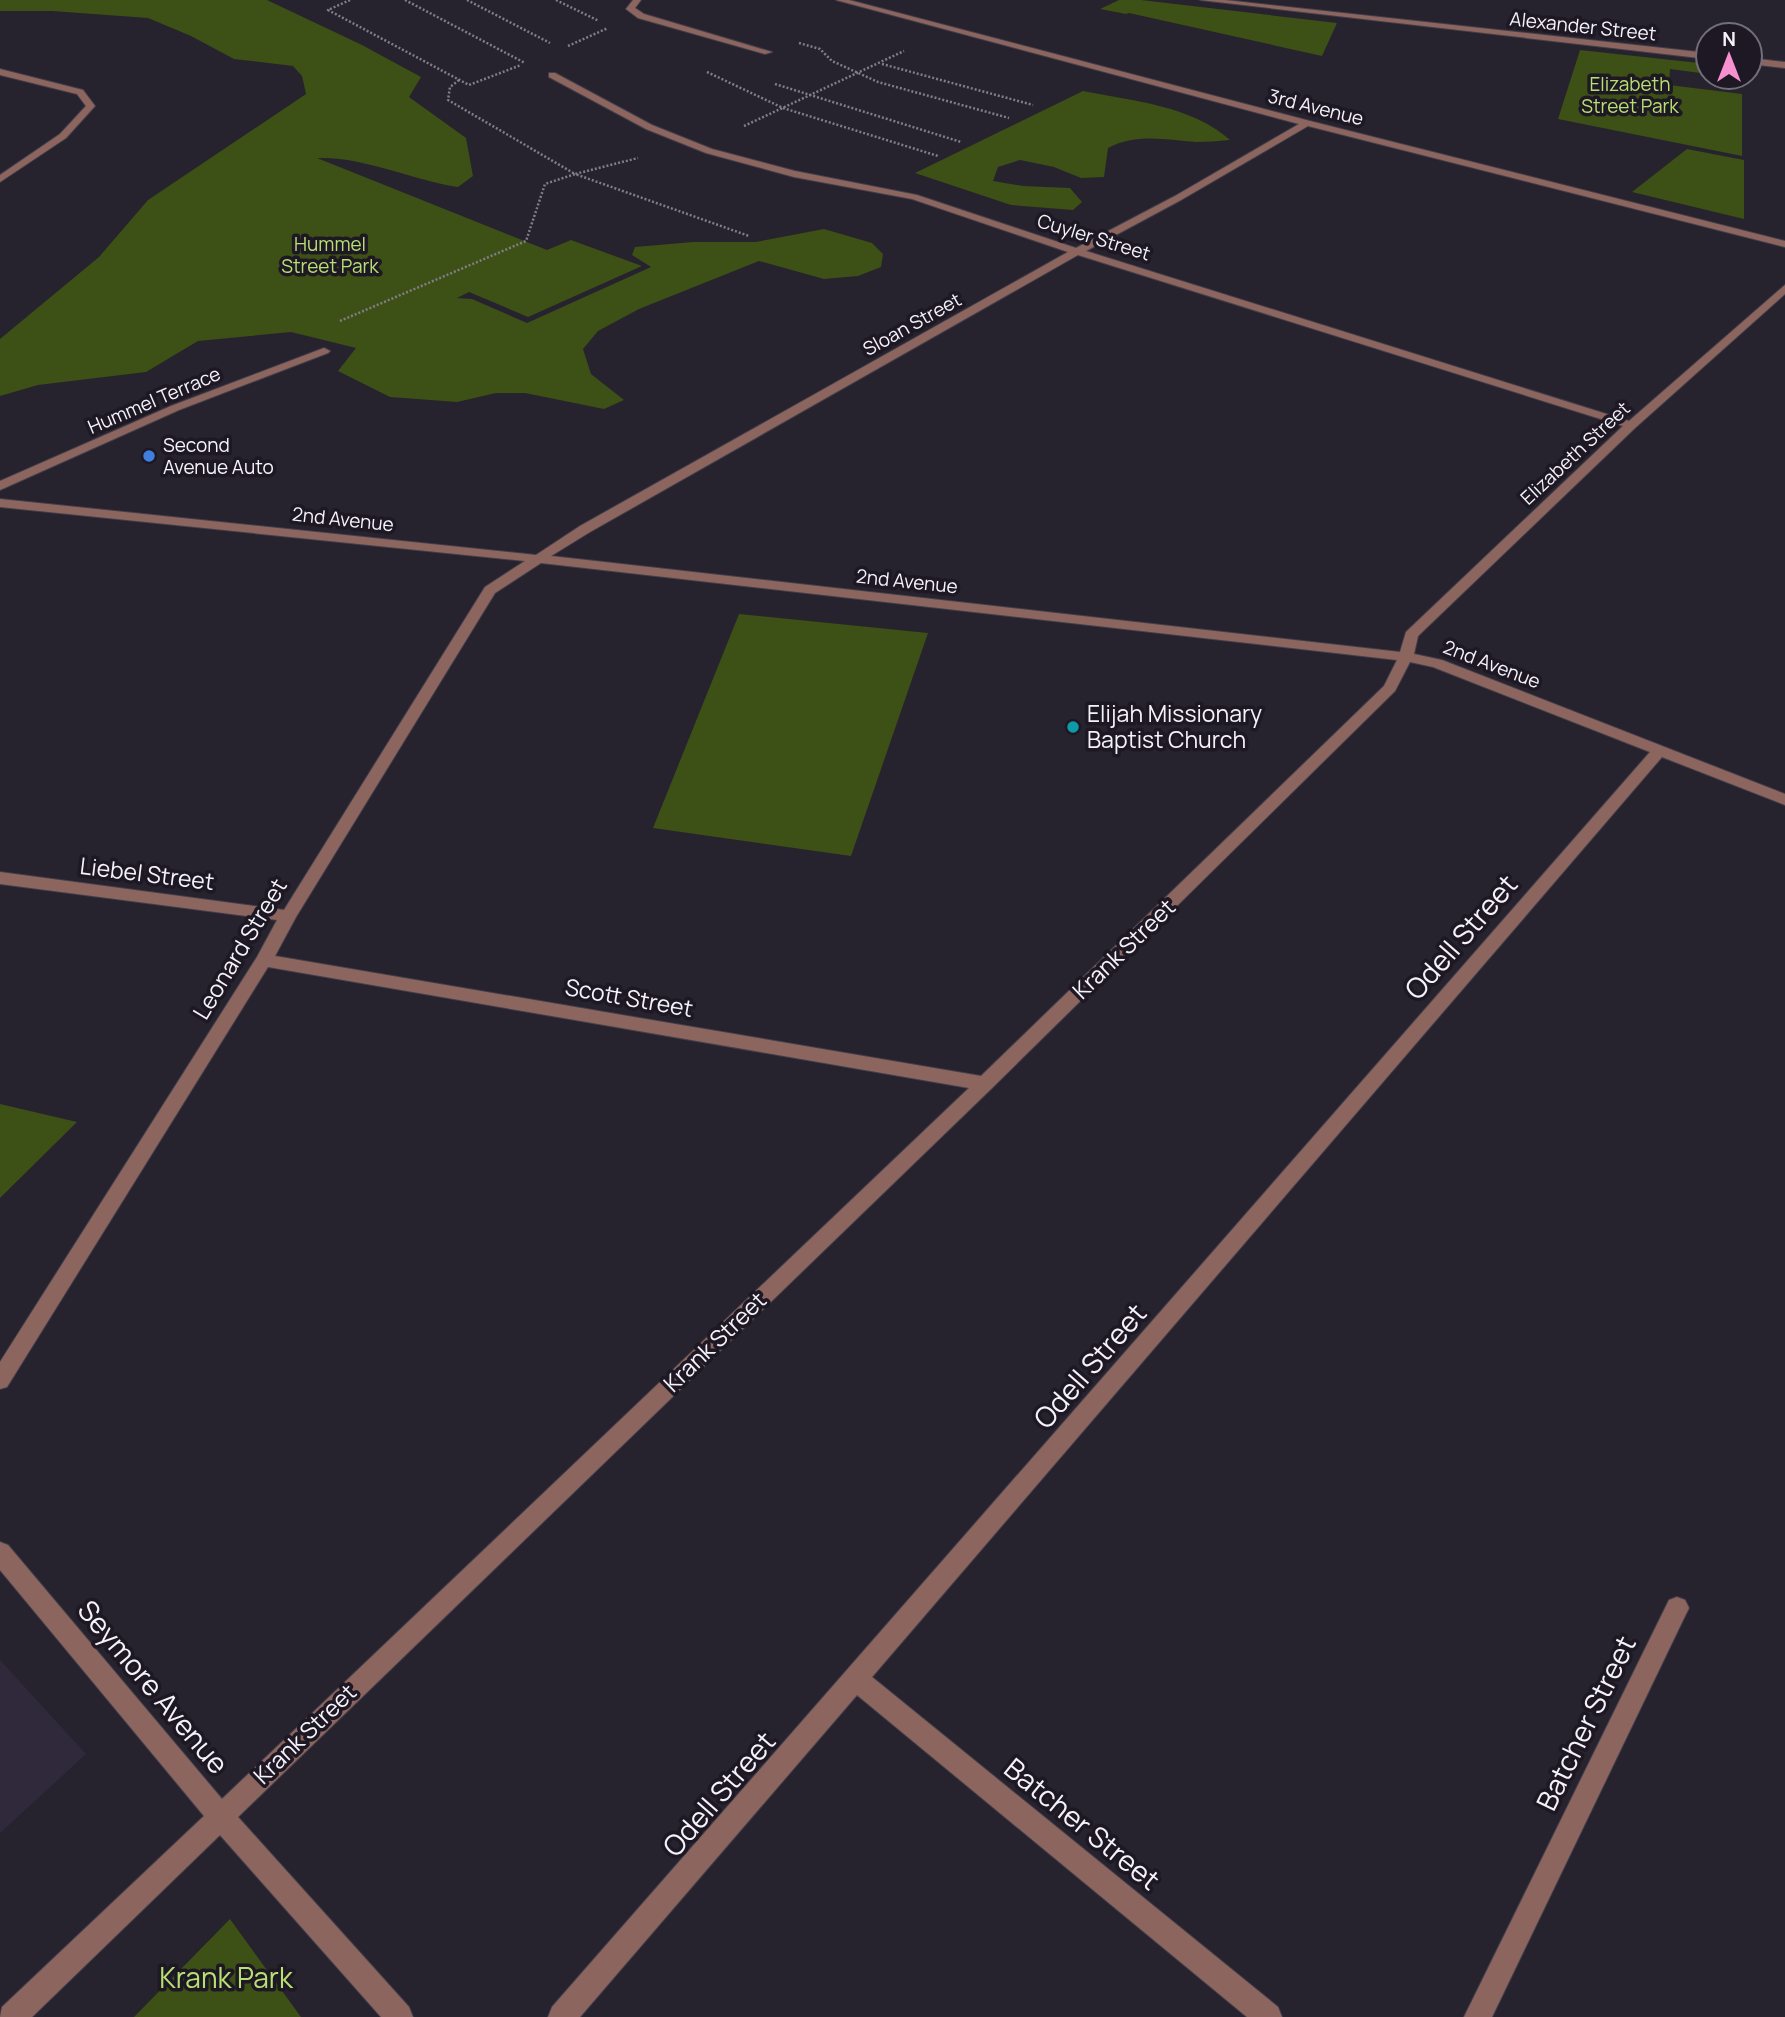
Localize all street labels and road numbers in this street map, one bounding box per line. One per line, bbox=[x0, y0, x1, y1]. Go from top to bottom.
street label: Alexander Street bbox=[1508, 5, 1658, 47]
street label: 3rd Avenue bbox=[1266, 83, 1366, 131]
street label: Cuyler Street bbox=[1034, 207, 1154, 267]
street label: Sloan Street bbox=[858, 286, 966, 362]
street label: Hummel Terrace bbox=[84, 360, 224, 440]
street label: Elizabeth Street bbox=[1515, 396, 1635, 510]
street label: 2nd Avenue bbox=[291, 501, 395, 537]
street label: 2nd Avenue bbox=[855, 563, 959, 599]
street label: 2nd Avenue bbox=[1440, 634, 1544, 694]
street label: Liebel Street bbox=[78, 849, 216, 897]
street label: Odell Street bbox=[1395, 866, 1525, 1007]
street label: Leonard Street bbox=[184, 872, 294, 1025]
street label: Krank Street bbox=[1065, 891, 1182, 1005]
street label: Scott Street bbox=[563, 970, 696, 1024]
street label: Krank Street bbox=[656, 1284, 773, 1398]
street label: Odell Street bbox=[1024, 1295, 1154, 1436]
street label: Seymore Avenue bbox=[70, 1591, 238, 1781]
street label: Batcher Street bbox=[1526, 1629, 1644, 1816]
street label: Krank Street bbox=[246, 1676, 363, 1790]
street label: Odell Street bbox=[653, 1723, 783, 1864]
street label: Batcher Street bbox=[997, 1749, 1168, 1898]

